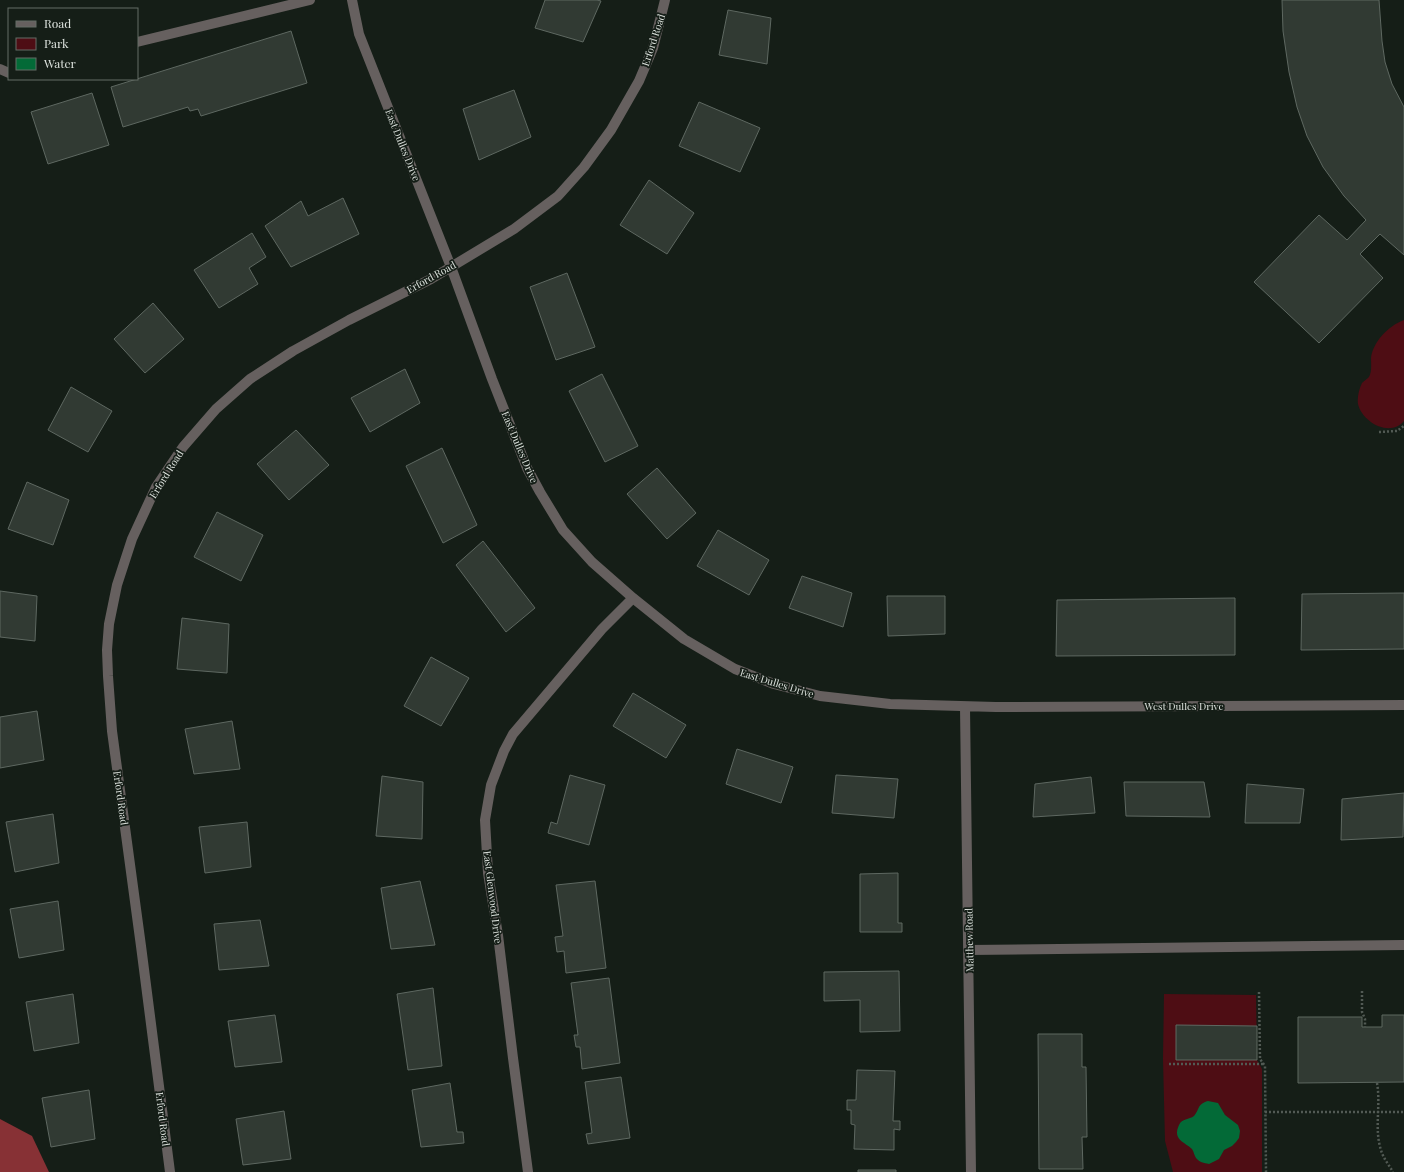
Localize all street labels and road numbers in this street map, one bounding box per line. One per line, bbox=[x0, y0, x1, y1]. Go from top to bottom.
street label: Erford Road bbox=[638, 12, 668, 68]
street label: East Dulles Drive bbox=[382, 107, 424, 183]
street label: Erford Road bbox=[404, 258, 458, 296]
street label: East Dulles Drive bbox=[499, 409, 541, 485]
street label: Erford Road bbox=[146, 447, 186, 501]
street label: East Dulles Drive bbox=[738, 665, 816, 701]
street label: West Dulles Drive bbox=[1144, 699, 1223, 713]
street label: Erford Road bbox=[110, 770, 132, 826]
street label: East Glenwood Drive bbox=[480, 850, 506, 944]
street label: Matthew Road bbox=[961, 908, 977, 972]
street label: Erford Road bbox=[153, 1091, 173, 1147]

